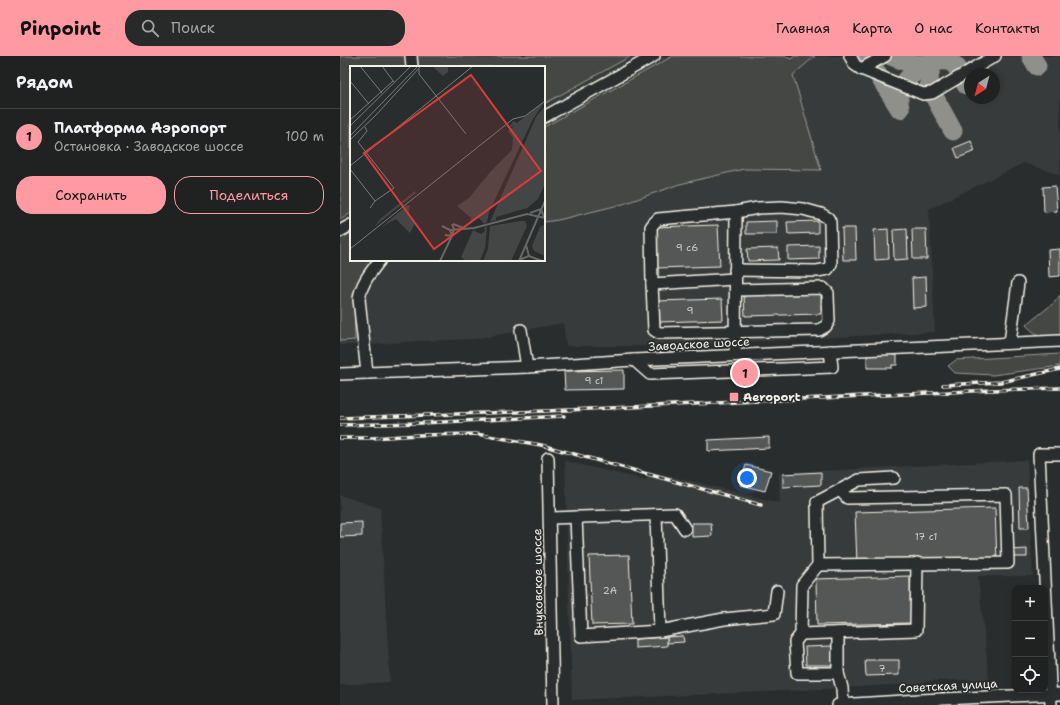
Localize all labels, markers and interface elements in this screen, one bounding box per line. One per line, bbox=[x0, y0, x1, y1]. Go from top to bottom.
search box bbox=[125, 10, 405, 46]
text: Pinpoint bbox=[20, 16, 101, 41]
icon: search bbox=[139, 17, 161, 39]
text: Поиск bbox=[171, 18, 215, 38]
text: Главная bbox=[776, 19, 830, 37]
text: Карта bbox=[852, 19, 892, 37]
text: О нас bbox=[914, 19, 953, 37]
text: Контакты bbox=[975, 19, 1040, 37]
inset map bbox=[350, 66, 545, 261]
north arrow bbox=[964, 68, 1000, 104]
text: Рядом bbox=[16, 71, 73, 93]
text: Платформа Аэропорт bbox=[54, 118, 227, 138]
text: 1 bbox=[26, 128, 32, 145]
text: 100 m bbox=[285, 128, 324, 145]
text: Остановка · Заводское шоссе bbox=[54, 138, 244, 155]
button: Сохранить bbox=[16, 176, 166, 214]
button: Поделиться bbox=[174, 176, 324, 214]
house number: 9 с6 bbox=[676, 241, 698, 254]
house number: 9 bbox=[687, 304, 694, 317]
street label: Заводское шоссе bbox=[648, 333, 750, 355]
pin: 1 bbox=[732, 358, 758, 388]
house number: 9 с1 bbox=[585, 374, 603, 387]
place label: Aeroport bbox=[743, 389, 801, 405]
marker: Aeroport bbox=[728, 391, 740, 403]
your location bbox=[737, 468, 757, 488]
street label: Внуковское шоссе bbox=[529, 528, 547, 636]
house number: 17 с1 bbox=[915, 530, 937, 543]
house number: 2А bbox=[603, 584, 617, 597]
map controls bbox=[1012, 585, 1048, 693]
button: + bbox=[1012, 585, 1048, 621]
button: − bbox=[1012, 621, 1048, 657]
button: locate bbox=[1012, 657, 1048, 693]
house number: 7 bbox=[879, 662, 886, 675]
street label: Советская улица bbox=[898, 675, 999, 697]

